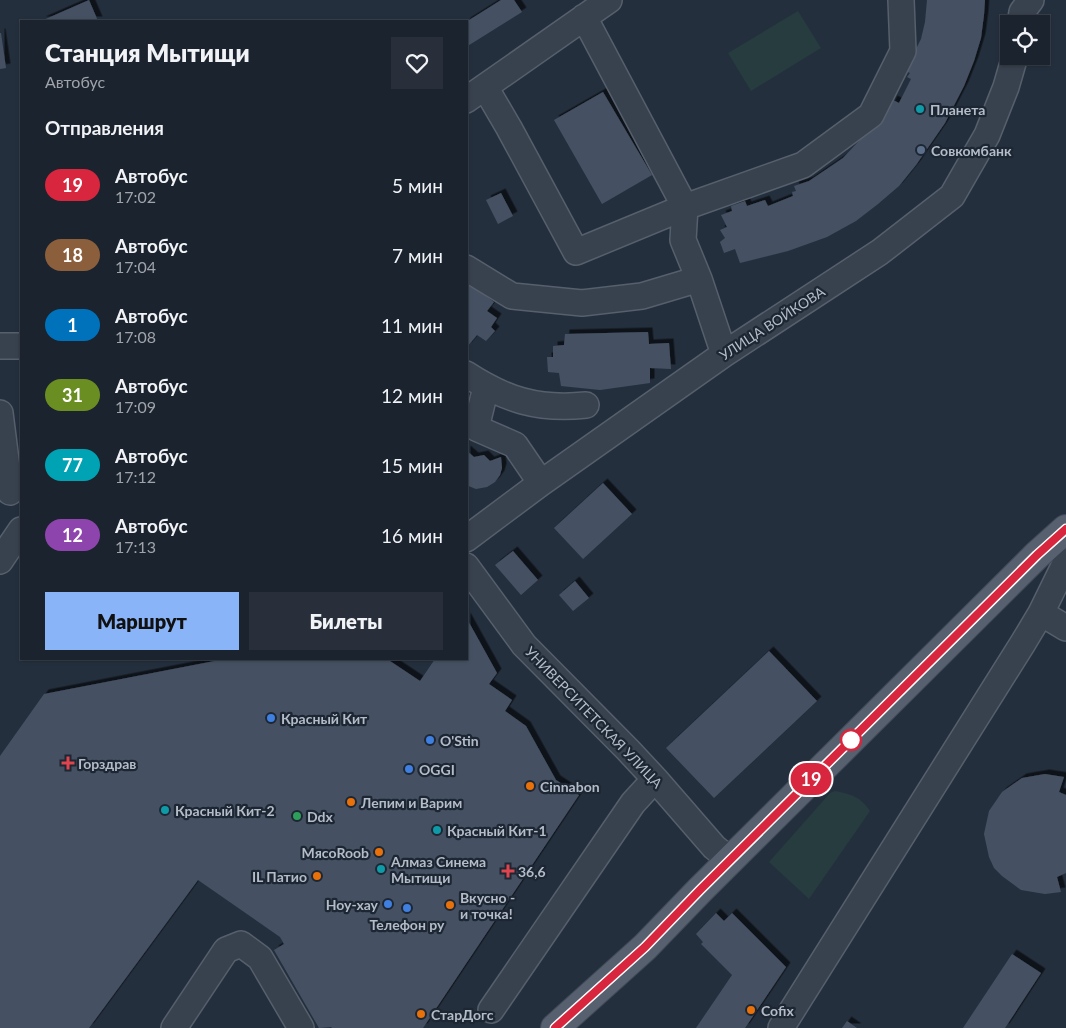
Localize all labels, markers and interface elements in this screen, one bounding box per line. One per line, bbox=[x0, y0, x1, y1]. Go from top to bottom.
map controls bbox=[1000, 15, 1050, 65]
button: locate bbox=[1000, 15, 1050, 65]
button: heart bbox=[391, 37, 443, 89]
text: Станция Мытищи bbox=[45, 38, 250, 67]
text: Автобус bbox=[45, 72, 105, 91]
place label: Планета bbox=[930, 101, 985, 118]
marker: Планета bbox=[914, 103, 926, 115]
text: Отправления bbox=[45, 116, 164, 139]
place label: Совкомбанк bbox=[931, 142, 1012, 159]
marker: Совкомбанк bbox=[915, 144, 927, 156]
text: Автобус bbox=[115, 164, 188, 187]
text: 19 bbox=[62, 174, 83, 196]
text: 5 мин bbox=[392, 174, 443, 197]
text: 17:02 bbox=[115, 187, 156, 206]
text: Автобус bbox=[115, 234, 188, 257]
text: 18 bbox=[62, 244, 83, 266]
text: 7 мин bbox=[392, 244, 443, 267]
text: 17:04 bbox=[115, 257, 156, 276]
street label: УЛИЦА ВОЙКОВА bbox=[716, 282, 828, 363]
text: Автобус bbox=[115, 304, 188, 327]
text: 1 bbox=[67, 314, 78, 336]
text: 11 мин bbox=[381, 314, 443, 337]
text: 17:08 bbox=[115, 327, 156, 346]
text: Автобус bbox=[115, 374, 188, 397]
text: 31 bbox=[62, 384, 83, 406]
text: 12 мин bbox=[381, 384, 443, 407]
text: 17:09 bbox=[115, 397, 156, 416]
text: Автобус bbox=[115, 444, 188, 467]
text: 77 bbox=[62, 454, 83, 476]
text: 15 мин bbox=[381, 454, 443, 477]
text: 17:12 bbox=[115, 467, 156, 486]
text: Автобус bbox=[115, 514, 188, 537]
text: 12 bbox=[62, 524, 83, 546]
text: 16 мин bbox=[381, 524, 443, 547]
text: 17:13 bbox=[115, 537, 156, 556]
button: Маршрут bbox=[45, 592, 239, 650]
button: Билеты bbox=[249, 592, 443, 650]
street label: УНИВЕРСИТЕТСКАЯ УЛИЦА bbox=[522, 643, 667, 792]
place label: Красный Кит bbox=[281, 710, 368, 727]
marker: Красный Кит bbox=[265, 712, 277, 724]
unlabelled marker bbox=[840, 729, 862, 751]
place label: O'Stin bbox=[440, 732, 479, 749]
marker: O'Stin bbox=[424, 734, 436, 746]
place label: Горздрав bbox=[78, 755, 136, 772]
marker: Горздрав bbox=[62, 757, 74, 769]
place label: OGGI bbox=[419, 761, 455, 778]
marker: OGGI bbox=[403, 763, 415, 775]
line badge: 19 bbox=[788, 763, 834, 795]
text: 19 bbox=[801, 768, 821, 790]
place label: Cinnabon bbox=[540, 778, 600, 795]
marker: Cinnabon bbox=[524, 780, 536, 792]
place label: Лепим и Варим bbox=[360, 794, 462, 811]
marker: Лепим и Варим bbox=[345, 796, 357, 808]
place label: Красный Кит-2 bbox=[175, 802, 275, 819]
marker: Красный Кит-2 bbox=[159, 804, 171, 816]
place label: Ddx bbox=[307, 808, 334, 825]
marker: Ddx bbox=[291, 810, 303, 822]
place label: Красный Кит-1 bbox=[447, 822, 547, 839]
marker: Красный Кит-1 bbox=[431, 824, 443, 836]
place label: МясоRoob bbox=[302, 844, 369, 861]
marker: МясоRoob bbox=[373, 846, 385, 858]
place label: Алмаз Синема Мытищи bbox=[390, 853, 486, 886]
marker: Алмаз Синема Мытищи bbox=[375, 863, 387, 875]
place label: 36,6 bbox=[518, 863, 546, 880]
marker: 36,6 bbox=[502, 865, 514, 877]
place label: IL Патио bbox=[252, 868, 307, 885]
marker: IL Патио bbox=[311, 870, 323, 882]
place label: Вкусно - и точка! bbox=[460, 889, 515, 922]
place label: Ноу-хау bbox=[326, 896, 379, 913]
marker: Ноу-хау bbox=[382, 898, 394, 910]
marker: Вкусно - и точка! bbox=[444, 899, 456, 911]
marker: Телефон ру bbox=[401, 902, 413, 914]
place label: Телефон ру bbox=[370, 916, 445, 933]
place label: Cofix bbox=[761, 1002, 794, 1019]
marker: Cofix bbox=[745, 1004, 757, 1016]
place label: СтарДогс bbox=[431, 1006, 494, 1023]
marker: СтарДогс bbox=[415, 1008, 427, 1020]

